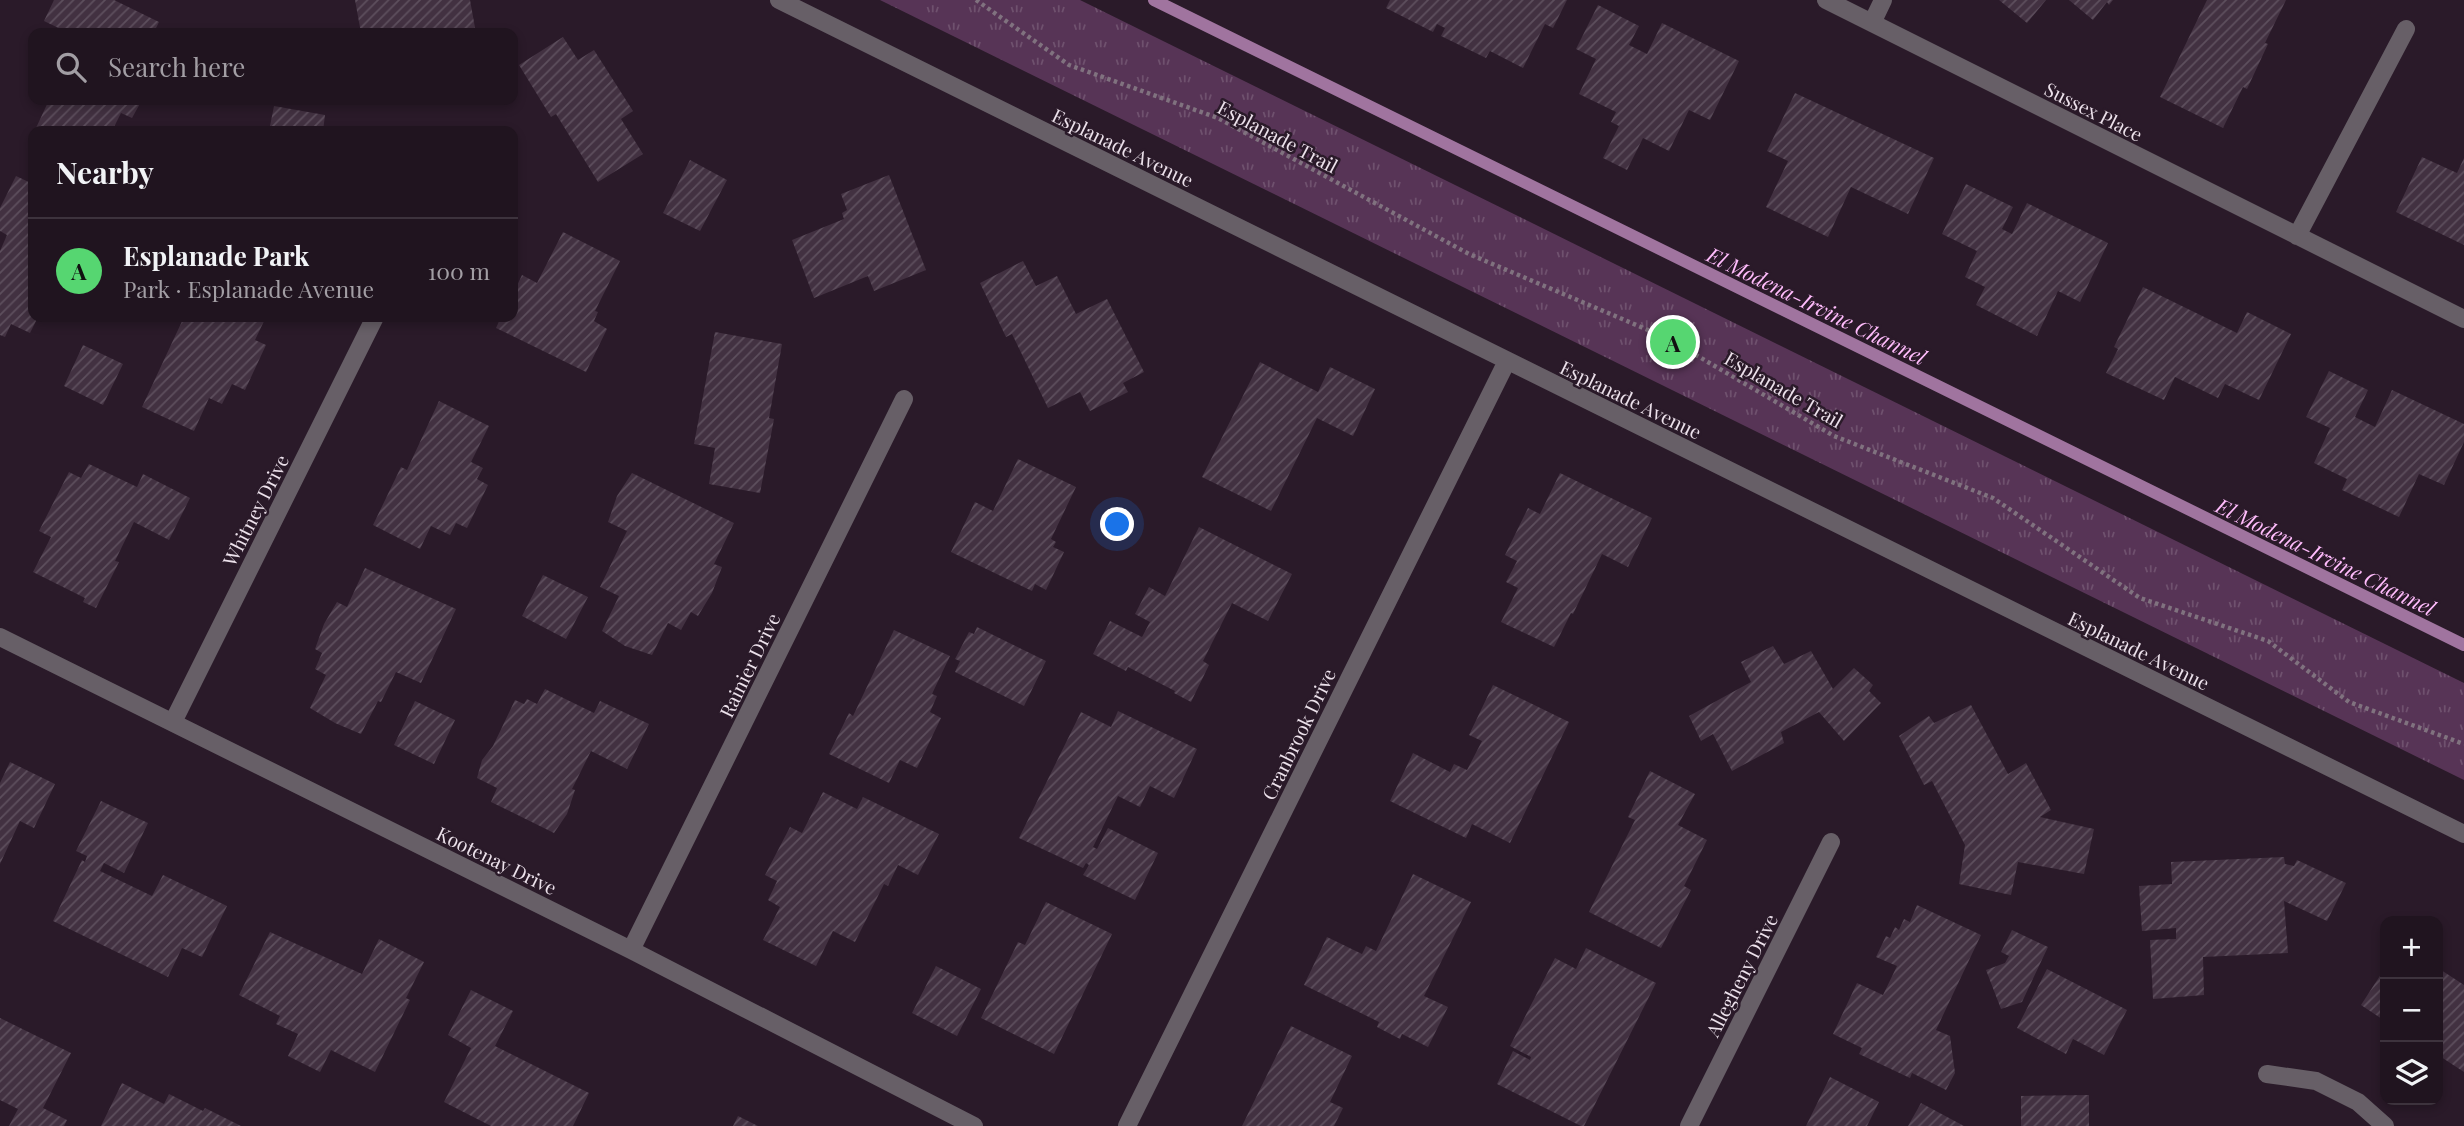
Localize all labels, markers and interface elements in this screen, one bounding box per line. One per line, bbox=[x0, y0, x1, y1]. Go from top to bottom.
search box bbox=[28, 28, 518, 105]
icon: search bbox=[52, 48, 90, 86]
text: Search here bbox=[108, 49, 245, 84]
street label: Sussex Place bbox=[2041, 75, 2147, 147]
street label: Esplanade Trail bbox=[1213, 93, 1343, 179]
street label: Esplanade Avenue bbox=[1048, 102, 1198, 192]
text: Nearby bbox=[56, 152, 154, 192]
text: Esplanade Park bbox=[123, 238, 309, 273]
water label: El Modena-Irvine Channel bbox=[1702, 239, 1932, 371]
text: A bbox=[71, 255, 87, 286]
text: 100 m bbox=[428, 255, 490, 286]
text: Park · Esplanade Avenue bbox=[123, 273, 374, 304]
pin: A bbox=[1650, 316, 1696, 368]
street label: Esplanade Trail bbox=[1720, 345, 1848, 434]
street label: Esplanade Avenue bbox=[1556, 354, 1706, 444]
street label: Whitney Drive bbox=[215, 450, 294, 571]
water label: El Modena-Irvine Channel bbox=[2211, 490, 2441, 622]
your location bbox=[1100, 507, 1134, 541]
street label: Esplanade Avenue bbox=[2064, 605, 2214, 695]
street label: Rainier Drive bbox=[713, 608, 785, 722]
street label: Cranbrook Drive bbox=[1255, 664, 1341, 804]
street label: Kootenay Drive bbox=[433, 820, 561, 900]
street label: Allegheny Drive bbox=[1698, 909, 1783, 1042]
map controls bbox=[2380, 916, 2443, 1105]
button: + bbox=[2380, 916, 2443, 979]
button: − bbox=[2380, 979, 2443, 1042]
button: layers bbox=[2380, 1042, 2443, 1105]

